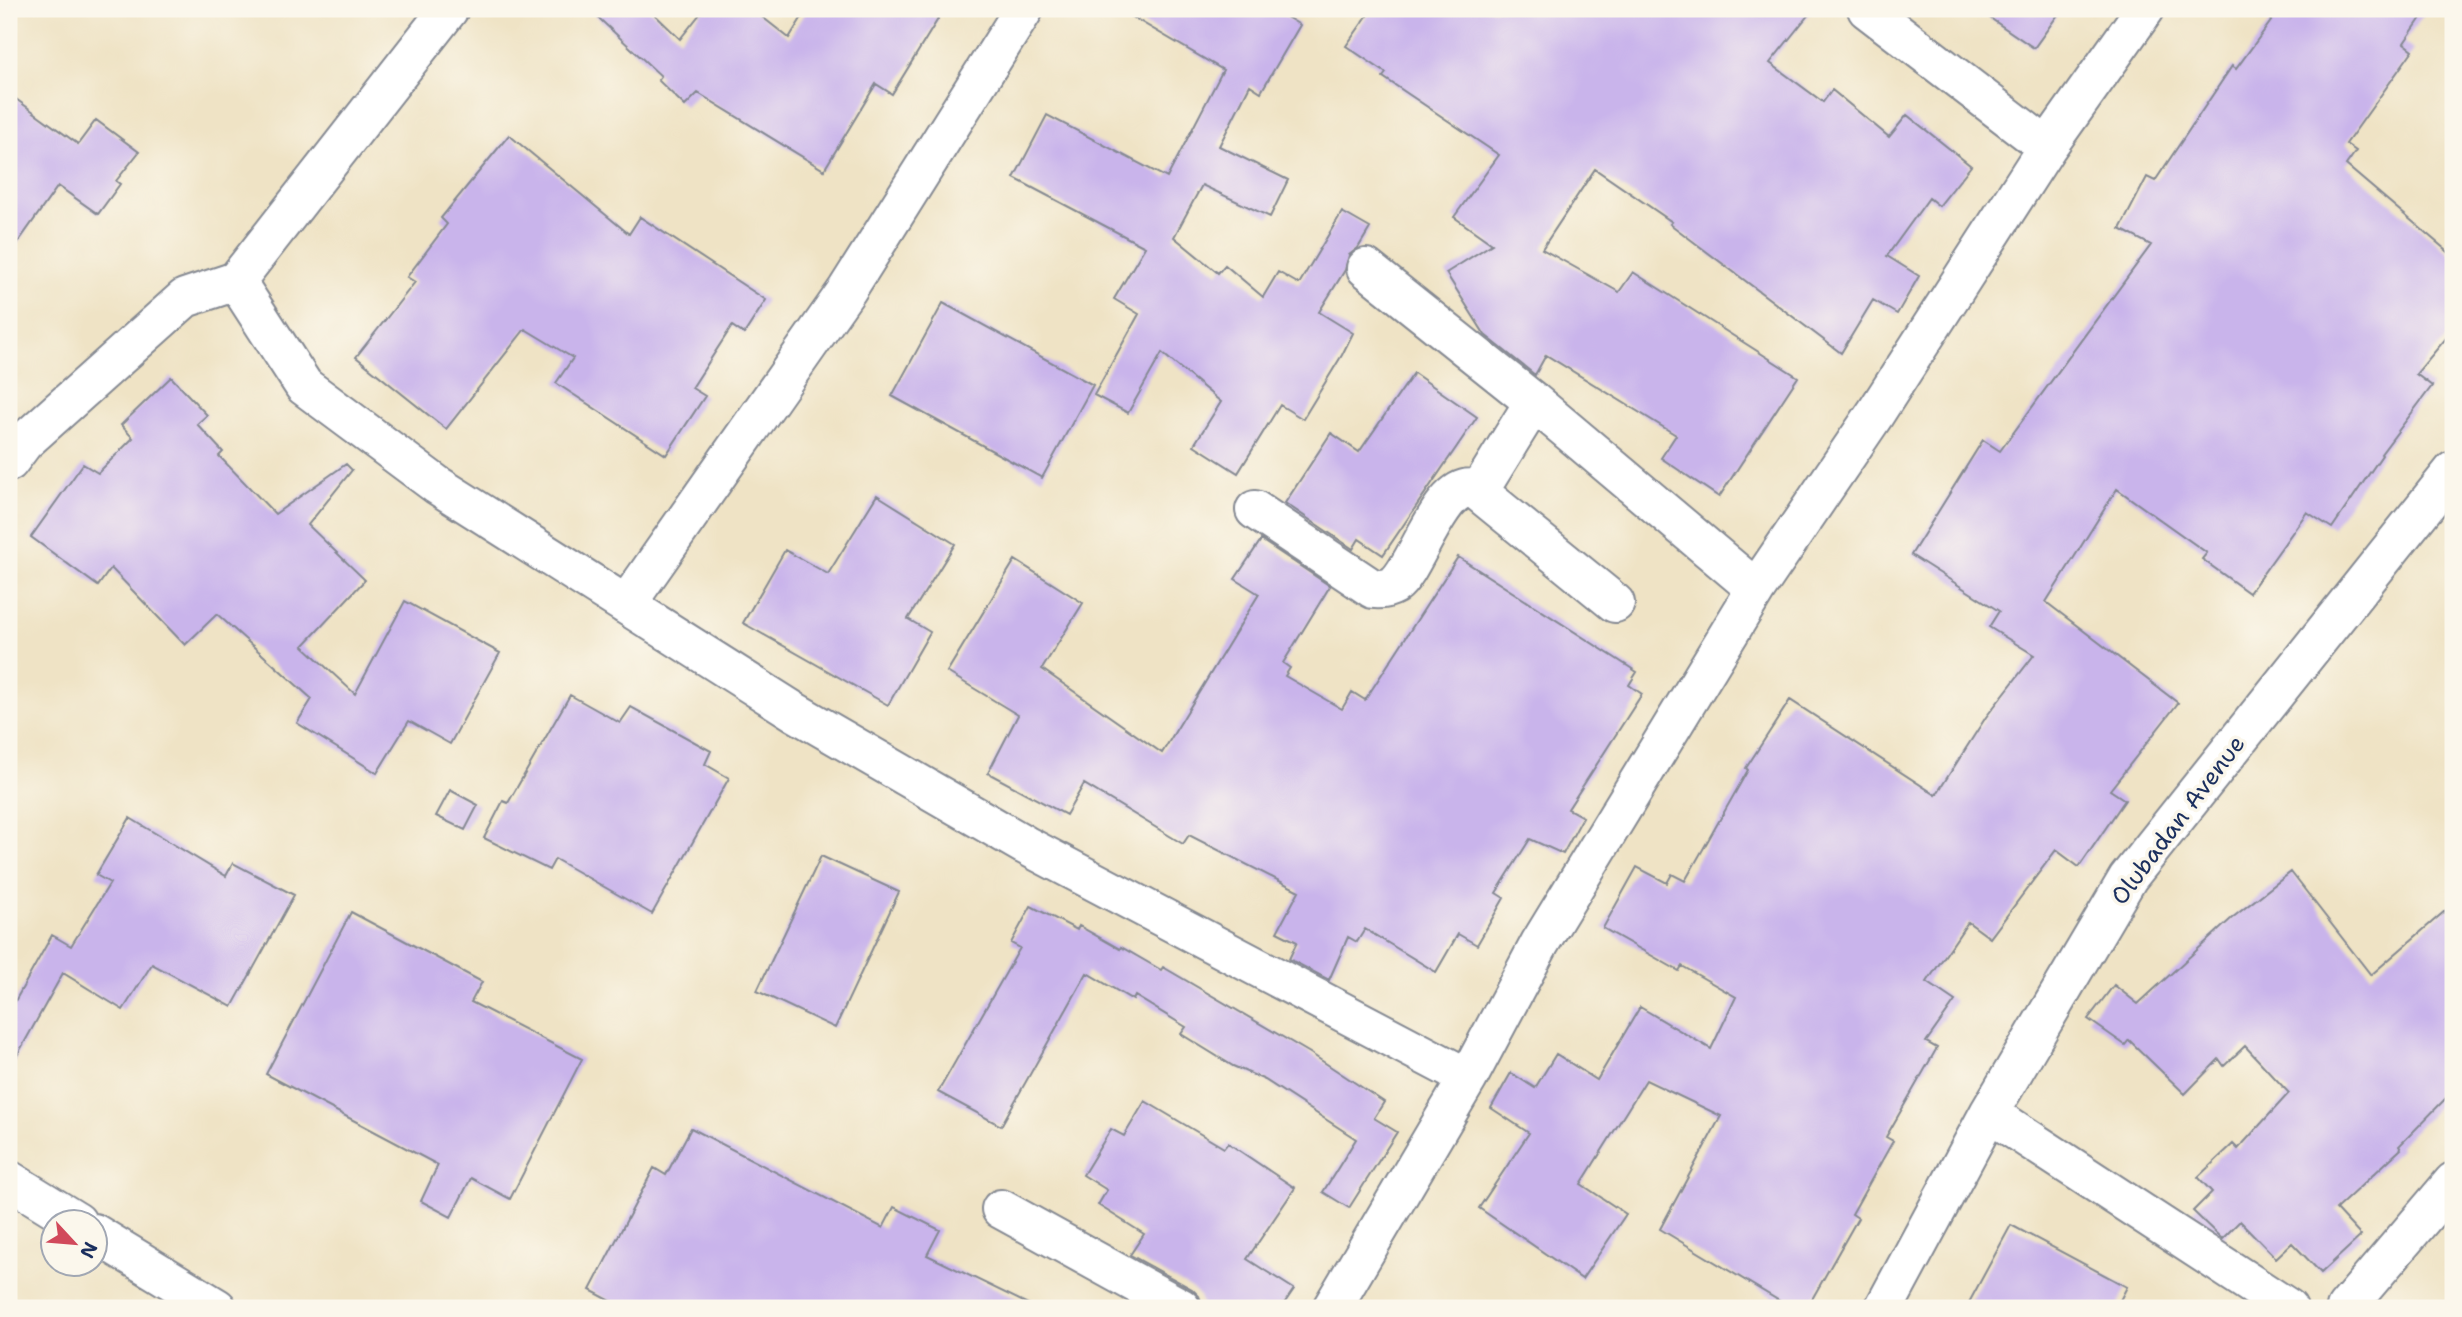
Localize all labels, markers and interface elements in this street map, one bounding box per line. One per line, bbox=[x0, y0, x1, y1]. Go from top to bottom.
street label: Olubadan Avenue bbox=[2104, 729, 2252, 911]
north arrow bbox=[38, 1208, 108, 1278]
text: N bbox=[74, 1238, 103, 1262]

